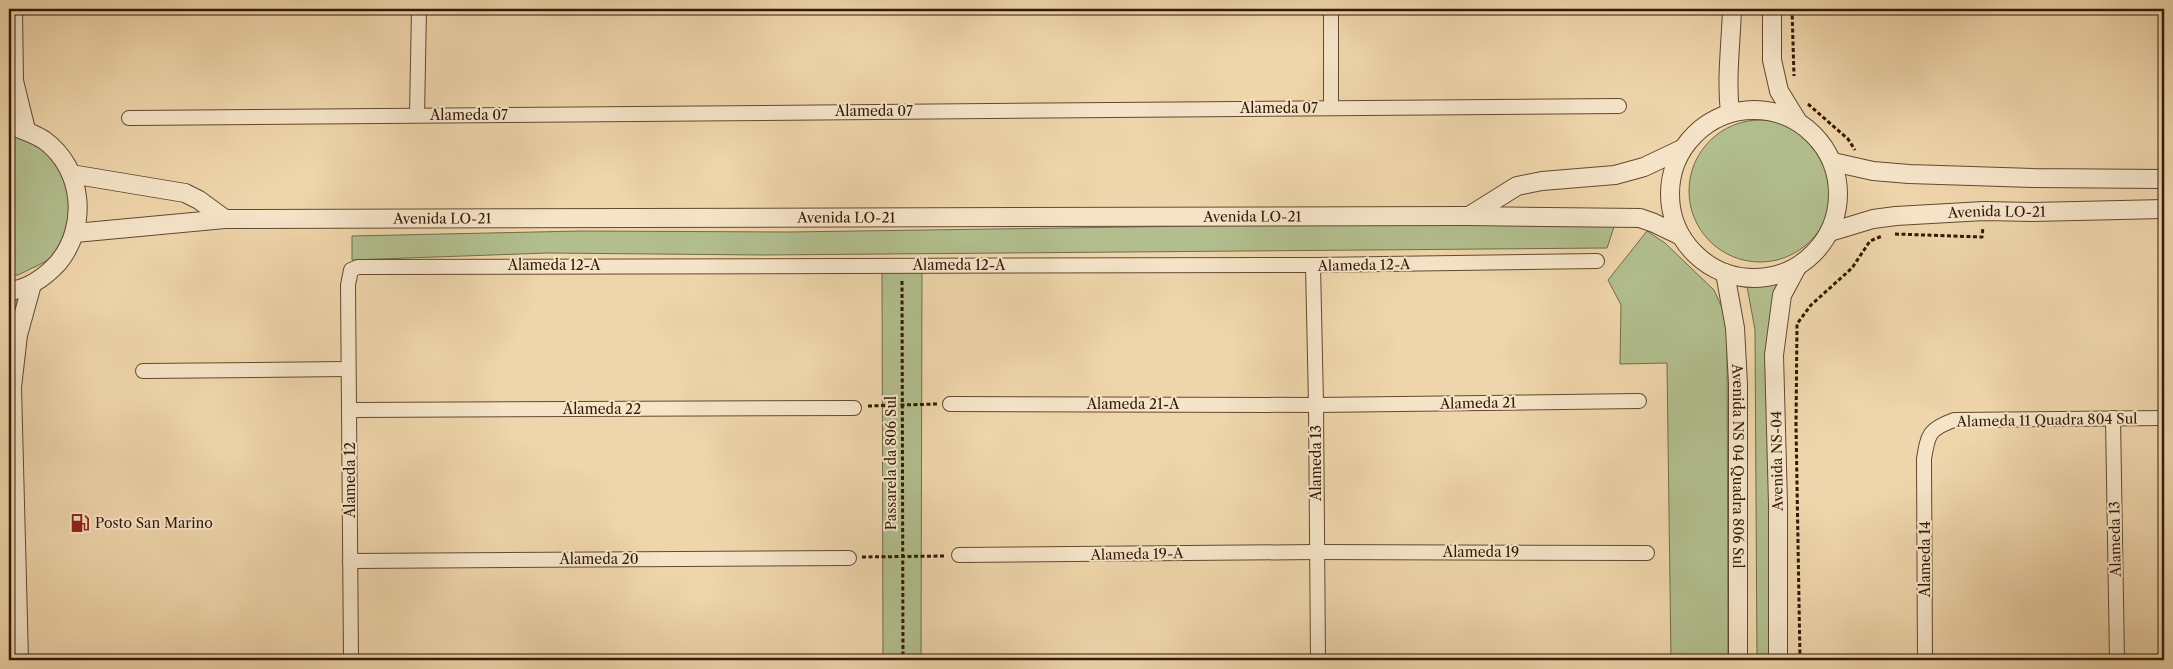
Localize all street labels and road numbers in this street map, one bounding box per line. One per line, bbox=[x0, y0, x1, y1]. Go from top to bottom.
street label: Alameda 07 bbox=[1239, 99, 1318, 117]
street label: Alameda 07 bbox=[834, 102, 913, 120]
street label: Alameda 07 bbox=[429, 106, 508, 124]
street label: Avenida LO-21 bbox=[1946, 202, 2046, 222]
street label: Avenida LO-21 bbox=[1202, 207, 1302, 226]
street label: Avenida LO-21 bbox=[796, 208, 896, 227]
street label: Avenida LO-21 bbox=[392, 209, 492, 228]
street label: Alameda 12-A bbox=[1317, 255, 1411, 275]
street label: Alameda 12-A bbox=[507, 256, 601, 274]
street label: Alameda 12-A bbox=[912, 256, 1006, 274]
street label: Avenida NS 04 Quadra 806 Sul bbox=[1728, 362, 1747, 568]
street label: Alameda 21 bbox=[1439, 393, 1516, 413]
street label: Alameda 21-A bbox=[1086, 395, 1180, 413]
street label: Passarela da 806 Sul bbox=[882, 396, 900, 530]
street label: Alameda 22 bbox=[562, 400, 641, 418]
street label: Alameda 11 Quadra 804 Sul bbox=[1955, 409, 2138, 431]
street label: Avenida NS-04 bbox=[1767, 411, 1787, 512]
street label: Alameda 13 bbox=[1307, 425, 1325, 502]
street label: Alameda 12 bbox=[341, 442, 359, 519]
street label: Alameda 13 bbox=[2105, 501, 2125, 578]
street label: Alameda 14 bbox=[1916, 521, 1934, 598]
street label: Alameda 19 bbox=[1442, 543, 1519, 561]
street label: Alameda 19-A bbox=[1089, 544, 1184, 564]
street label: Alameda 20 bbox=[558, 550, 639, 568]

